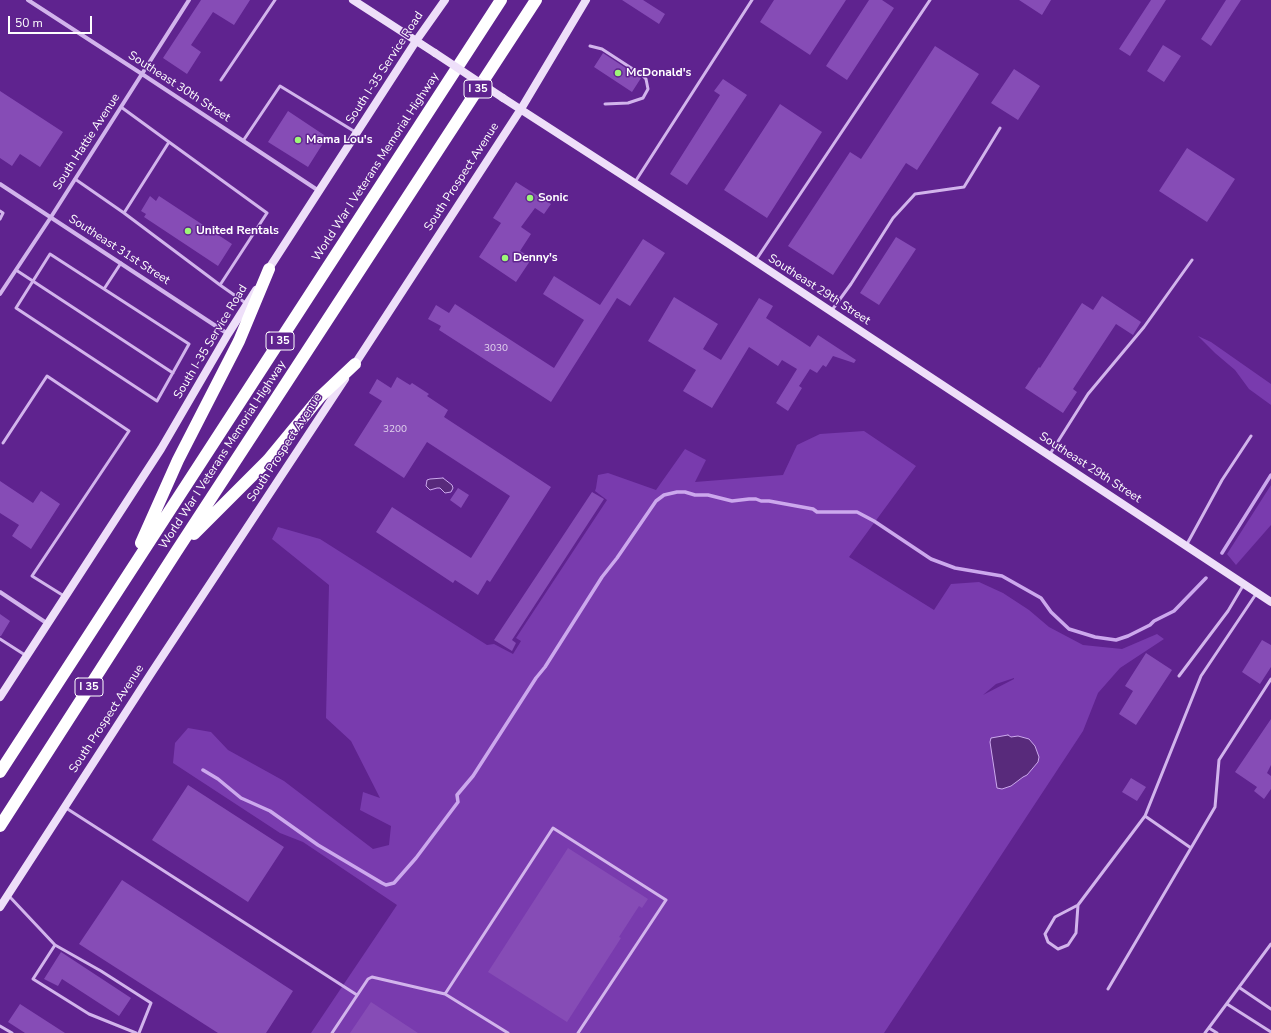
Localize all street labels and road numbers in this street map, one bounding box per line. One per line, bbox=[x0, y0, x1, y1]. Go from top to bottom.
street label: South I-35 Service Road bbox=[343, 9, 427, 127]
street label: Southeast 30th Street bbox=[125, 49, 233, 125]
street label: World War I Veterans Memorial Highway bbox=[310, 70, 442, 264]
road number: I 35 bbox=[464, 80, 492, 98]
street label: South Hattie Avenue bbox=[51, 91, 123, 193]
street label: South Prospect Avenue bbox=[422, 120, 502, 234]
street label: Southeast 31st Street bbox=[66, 212, 172, 288]
street label: Southeast 29th Street bbox=[765, 252, 873, 328]
street label: South I-35 Service Road bbox=[171, 282, 251, 402]
road number: I 35 bbox=[266, 332, 294, 350]
street label: World War I Veterans Memorial Highway bbox=[157, 358, 289, 552]
street label: South Prospect Avenue bbox=[245, 391, 325, 505]
street label: Southeast 29th Street bbox=[1036, 430, 1144, 506]
street label: South Prospect Avenue bbox=[67, 662, 147, 776]
road number: I 35 bbox=[75, 678, 103, 696]

